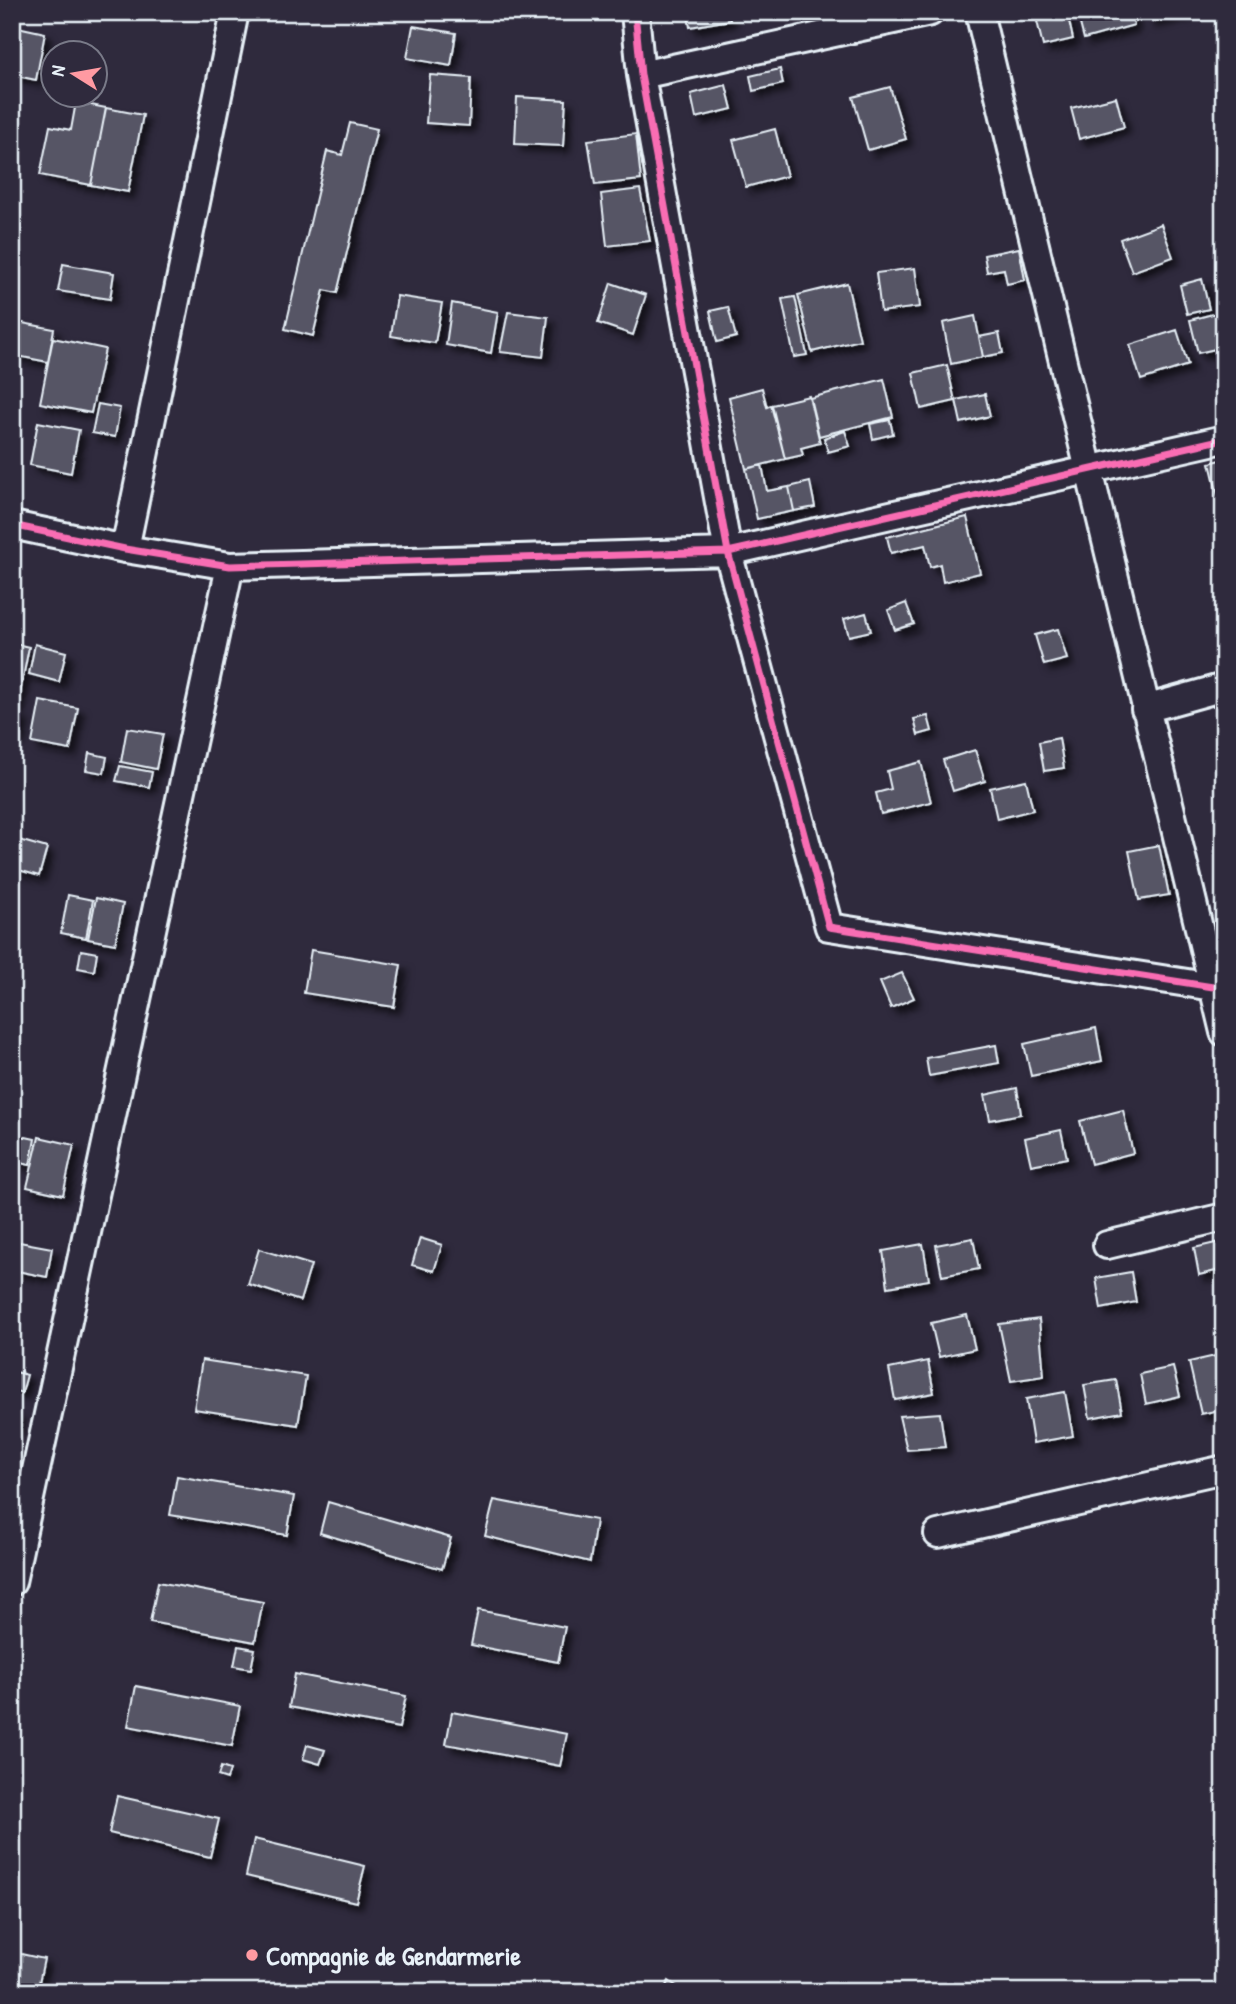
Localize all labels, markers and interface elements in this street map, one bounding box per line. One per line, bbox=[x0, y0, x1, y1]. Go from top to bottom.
north arrow bbox=[38, 38, 108, 108]
text: N bbox=[44, 63, 71, 78]
place label: Compagnie de Gendarmerie bbox=[266, 1938, 521, 1974]
marker: Compagnie de Gendarmerie bbox=[244, 1947, 260, 1963]

